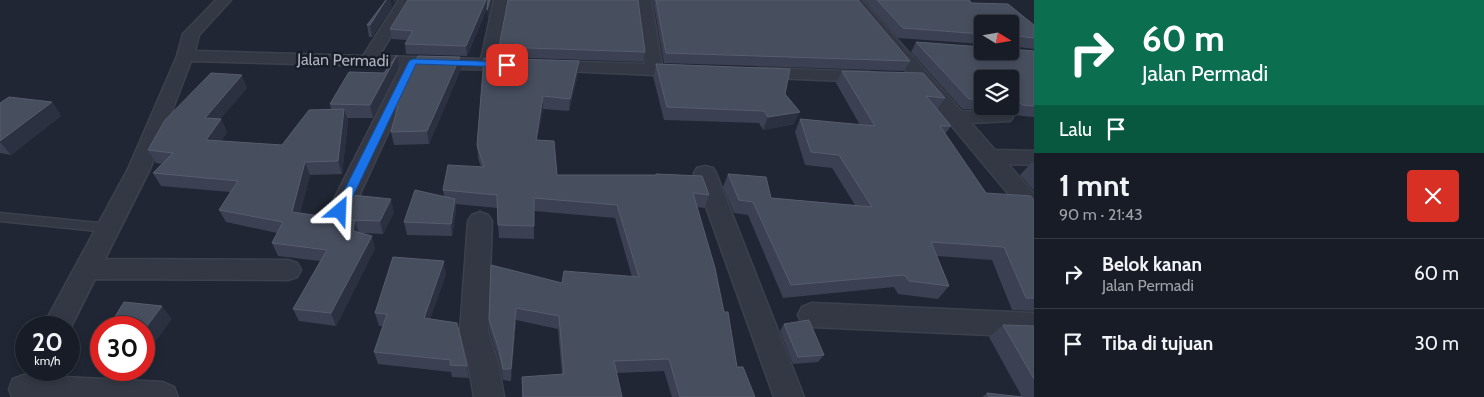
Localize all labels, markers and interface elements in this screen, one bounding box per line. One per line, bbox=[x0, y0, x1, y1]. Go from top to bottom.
north arrow bbox=[974, 15, 1019, 60]
map controls bbox=[974, 15, 1019, 115]
text: 60 m bbox=[1142, 17, 1225, 60]
icon: right bbox=[1059, 20, 1124, 85]
pin bbox=[486, 44, 528, 86]
street label: Jalan Permadi bbox=[296, 50, 389, 70]
icon: arrive bbox=[493, 51, 521, 79]
text: Jalan Permadi bbox=[1142, 60, 1268, 87]
button: layers bbox=[974, 70, 1019, 115]
icon: arrive bbox=[1102, 115, 1130, 143]
text: Lalu bbox=[1059, 118, 1092, 141]
text: 1 mnt bbox=[1059, 167, 1130, 204]
button: close bbox=[1407, 170, 1459, 222]
position arrow bbox=[313, 184, 365, 236]
text: 90 m · 21:43 bbox=[1059, 205, 1143, 224]
text: Belok kanan bbox=[1102, 253, 1202, 276]
icon: right bbox=[1059, 260, 1087, 288]
text: 60 m bbox=[1414, 262, 1459, 285]
text: Jalan Permadi bbox=[1102, 276, 1194, 295]
speed limit sign: 30 bbox=[90, 316, 155, 381]
text: 20 bbox=[32, 327, 63, 357]
icon: arrive bbox=[1059, 330, 1087, 358]
text: Tiba di tujuan bbox=[1102, 332, 1213, 355]
text: 30 m bbox=[1415, 332, 1459, 355]
text: km/h bbox=[34, 353, 61, 368]

